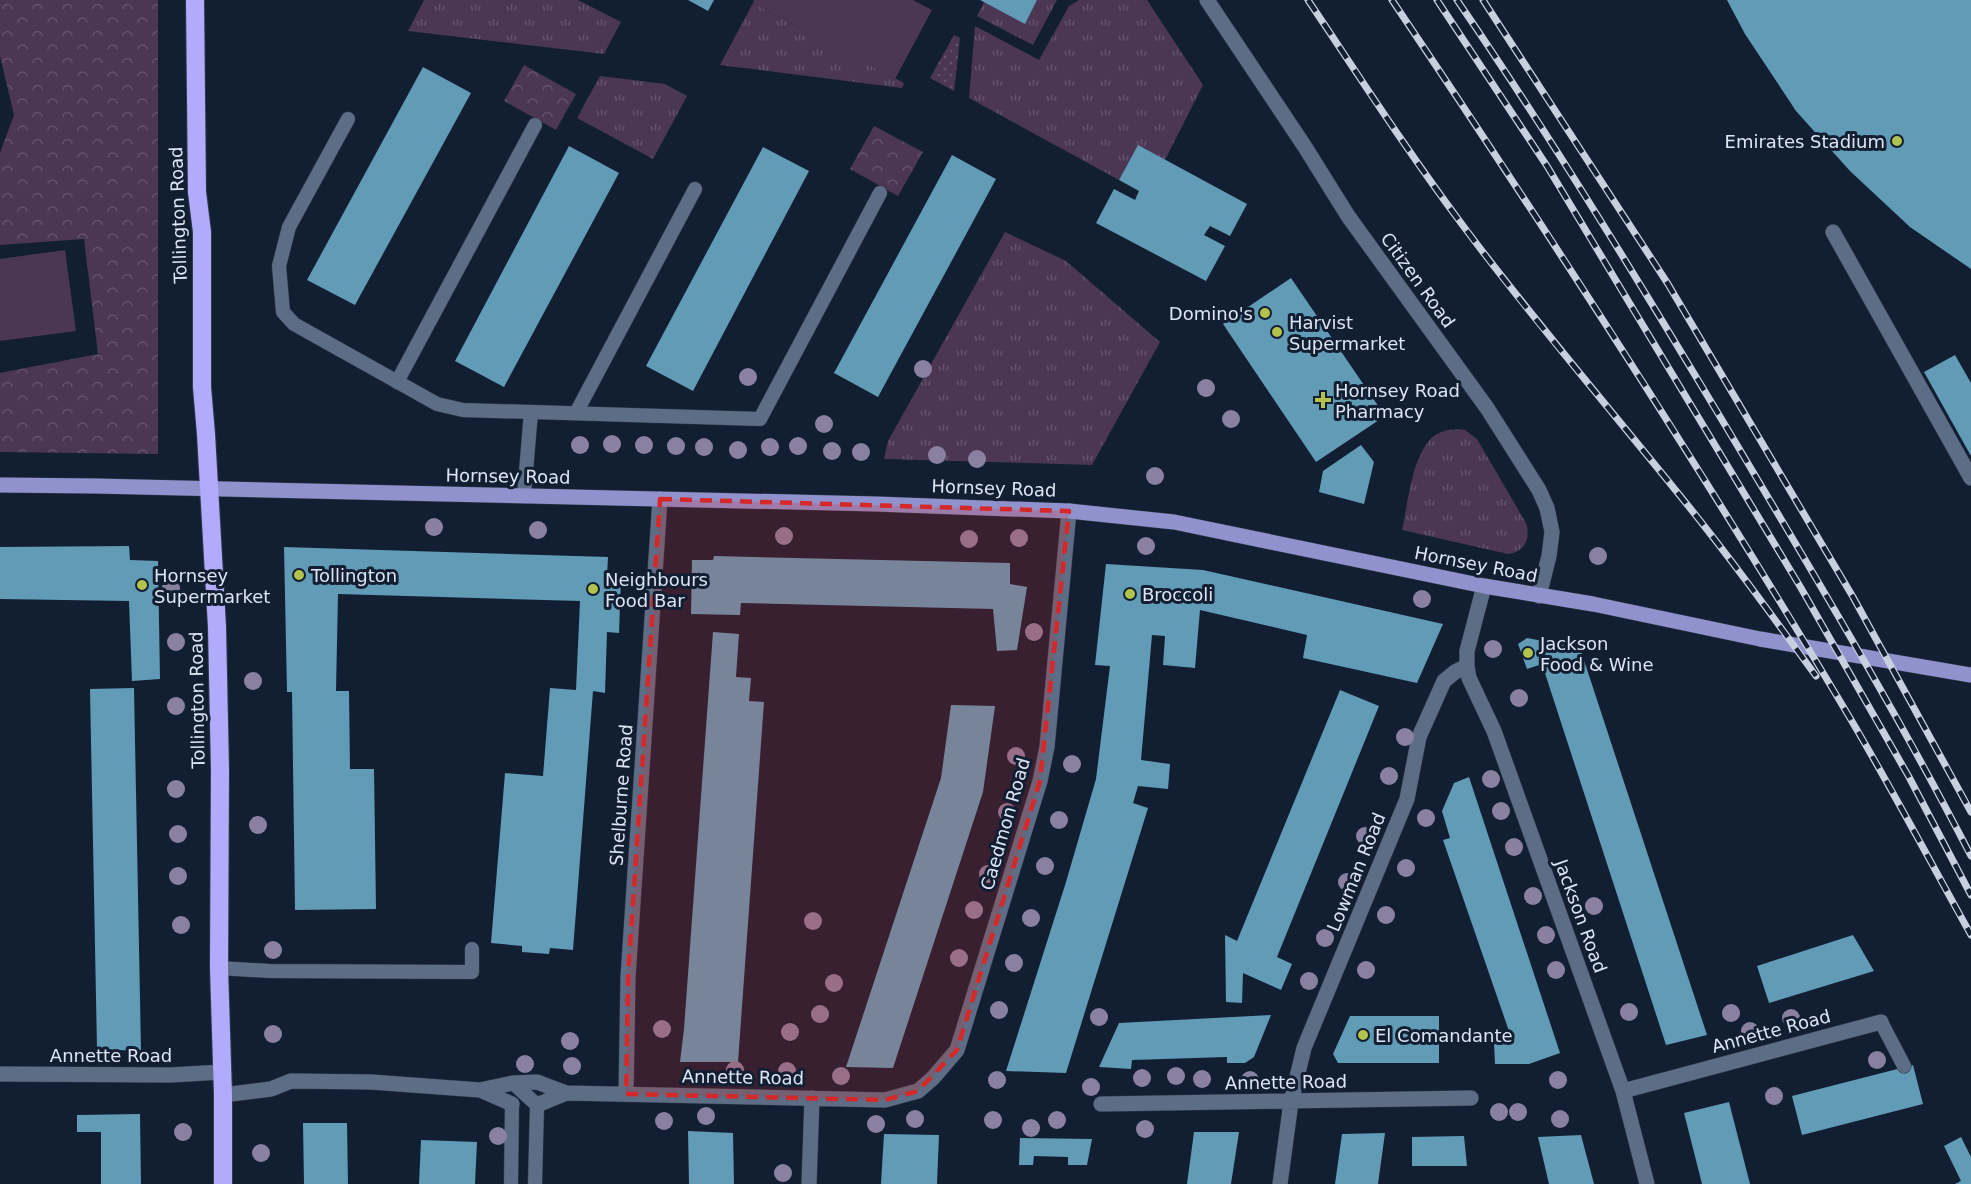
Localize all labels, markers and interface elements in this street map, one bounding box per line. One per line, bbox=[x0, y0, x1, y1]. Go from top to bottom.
place label: Emirates Stadium bbox=[1725, 131, 1885, 152]
marker: Emirates Stadium bbox=[1890, 134, 1904, 148]
street label: Tollington Road bbox=[165, 146, 191, 285]
street label: Citizen Road bbox=[1376, 228, 1460, 332]
place label: Domino's bbox=[1169, 303, 1253, 324]
marker: Domino's bbox=[1258, 306, 1272, 320]
place label: Harvist Supermarket bbox=[1289, 312, 1405, 354]
marker: Harvist Supermarket bbox=[1270, 325, 1284, 339]
place label: Hornsey Road Pharmacy bbox=[1335, 380, 1460, 422]
marker: Hornsey Road Pharmacy bbox=[1316, 393, 1330, 407]
street label: Hornsey Road bbox=[445, 464, 571, 488]
street label: Hornsey Road bbox=[931, 475, 1057, 501]
street label: Hornsey Road bbox=[1413, 542, 1539, 586]
place label: Hornsey Supermarket bbox=[154, 565, 270, 607]
place label: Tollington bbox=[310, 565, 397, 586]
marker: Tollington bbox=[292, 568, 306, 582]
place label: Neighbours Food Bar bbox=[605, 569, 708, 611]
marker: Hornsey Supermarket bbox=[135, 578, 149, 592]
marker: Neighbours Food Bar bbox=[586, 582, 600, 596]
place label: Broccoli bbox=[1142, 584, 1213, 605]
marker: Broccoli bbox=[1123, 587, 1137, 601]
street label: Tollington Road bbox=[185, 631, 209, 770]
place label: Jackson Food & Wine bbox=[1539, 633, 1654, 675]
marker: Jackson Food & Wine bbox=[1521, 646, 1535, 660]
street label: Shelburne Road bbox=[606, 723, 636, 867]
street label: Caedmon Road bbox=[976, 755, 1034, 893]
street label: Lowman Road bbox=[1323, 810, 1389, 934]
street label: Jackson Road bbox=[1550, 855, 1611, 976]
street label: Annette Road bbox=[1709, 1005, 1833, 1057]
place label: El Comandante bbox=[1375, 1025, 1513, 1046]
marker: El Comandante bbox=[1356, 1028, 1370, 1042]
street label: Annette Road bbox=[50, 1045, 172, 1066]
street label: Annette Road bbox=[682, 1065, 804, 1089]
street label: Annette Road bbox=[1225, 1070, 1347, 1094]

